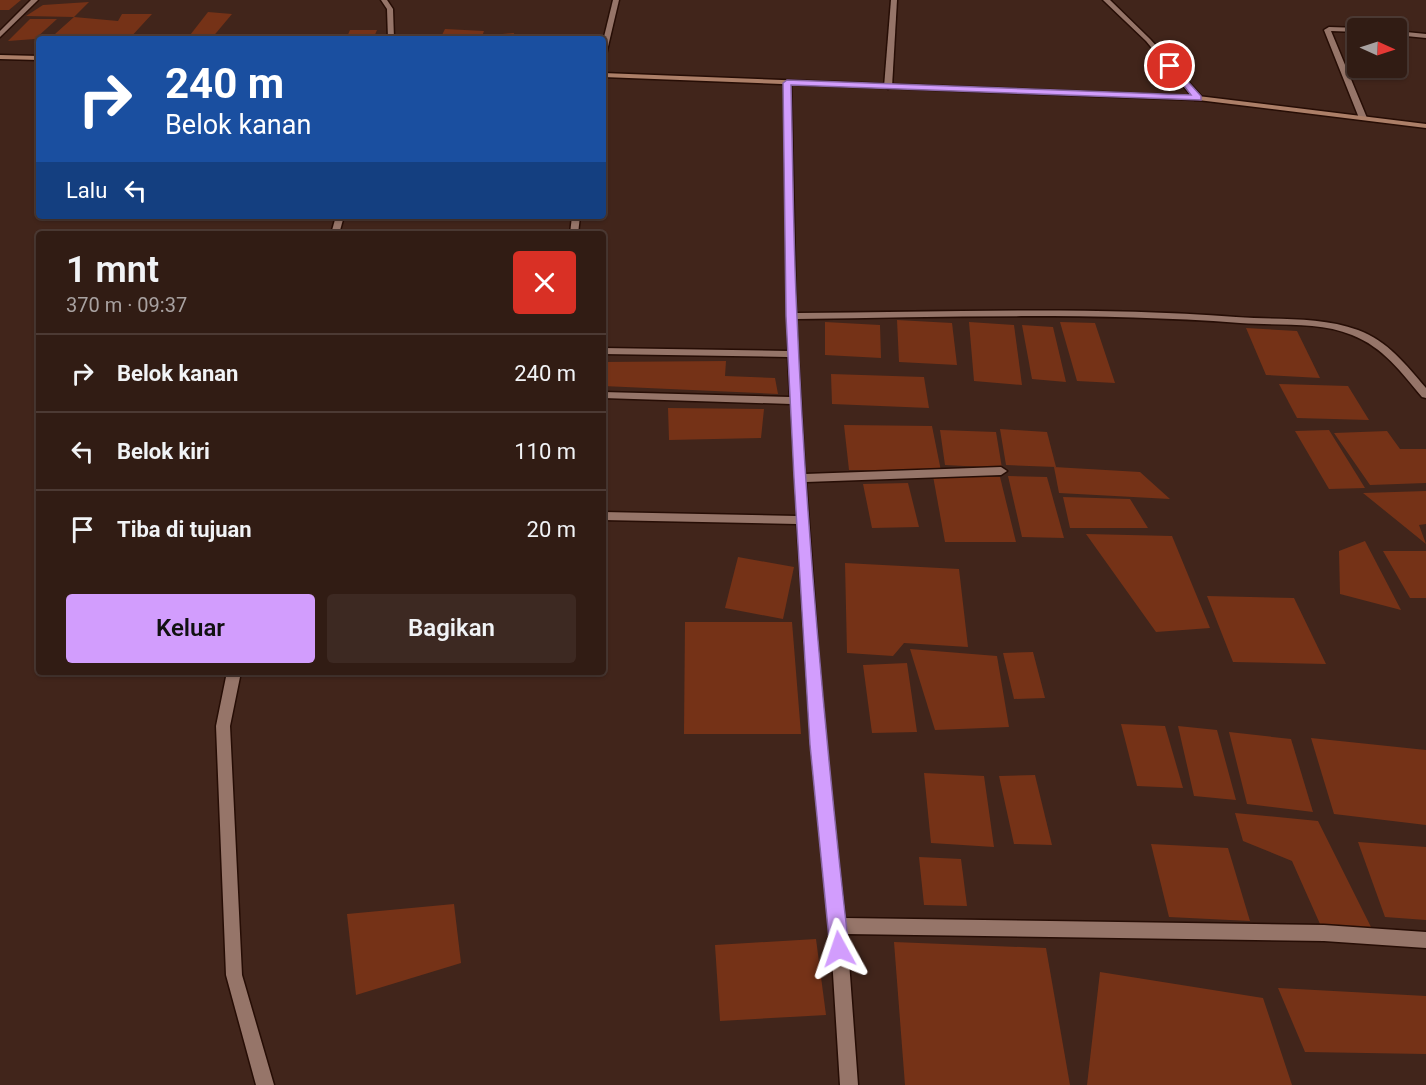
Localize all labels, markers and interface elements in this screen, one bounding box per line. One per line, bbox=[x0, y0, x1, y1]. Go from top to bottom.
north arrow bbox=[1347, 18, 1407, 78]
map controls bbox=[1347, 18, 1407, 78]
pin bbox=[1144, 40, 1195, 91]
icon: arrive bbox=[1153, 49, 1186, 82]
text: 240 m bbox=[165, 59, 284, 108]
icon: right bbox=[66, 60, 144, 138]
text: Belok kanan bbox=[165, 109, 311, 141]
icon: left bbox=[119, 174, 152, 207]
text: Lalu bbox=[66, 178, 107, 203]
text: 1 mnt bbox=[66, 249, 159, 291]
button: close bbox=[513, 251, 576, 314]
text: 370 m · 09:37 bbox=[66, 293, 187, 317]
icon: right bbox=[66, 357, 99, 390]
text: Belok kanan bbox=[117, 361, 238, 386]
text: 240 m bbox=[514, 361, 576, 386]
icon: left bbox=[66, 435, 99, 468]
text: Belok kiri bbox=[117, 439, 210, 464]
text: 110 m bbox=[514, 439, 576, 464]
icon: arrive bbox=[66, 513, 99, 546]
text: Tiba di tujuan bbox=[117, 517, 252, 542]
text: 20 m bbox=[527, 517, 576, 542]
button: Keluar bbox=[66, 594, 315, 663]
button: Bagikan bbox=[327, 594, 576, 663]
position arrow bbox=[807, 917, 871, 981]

